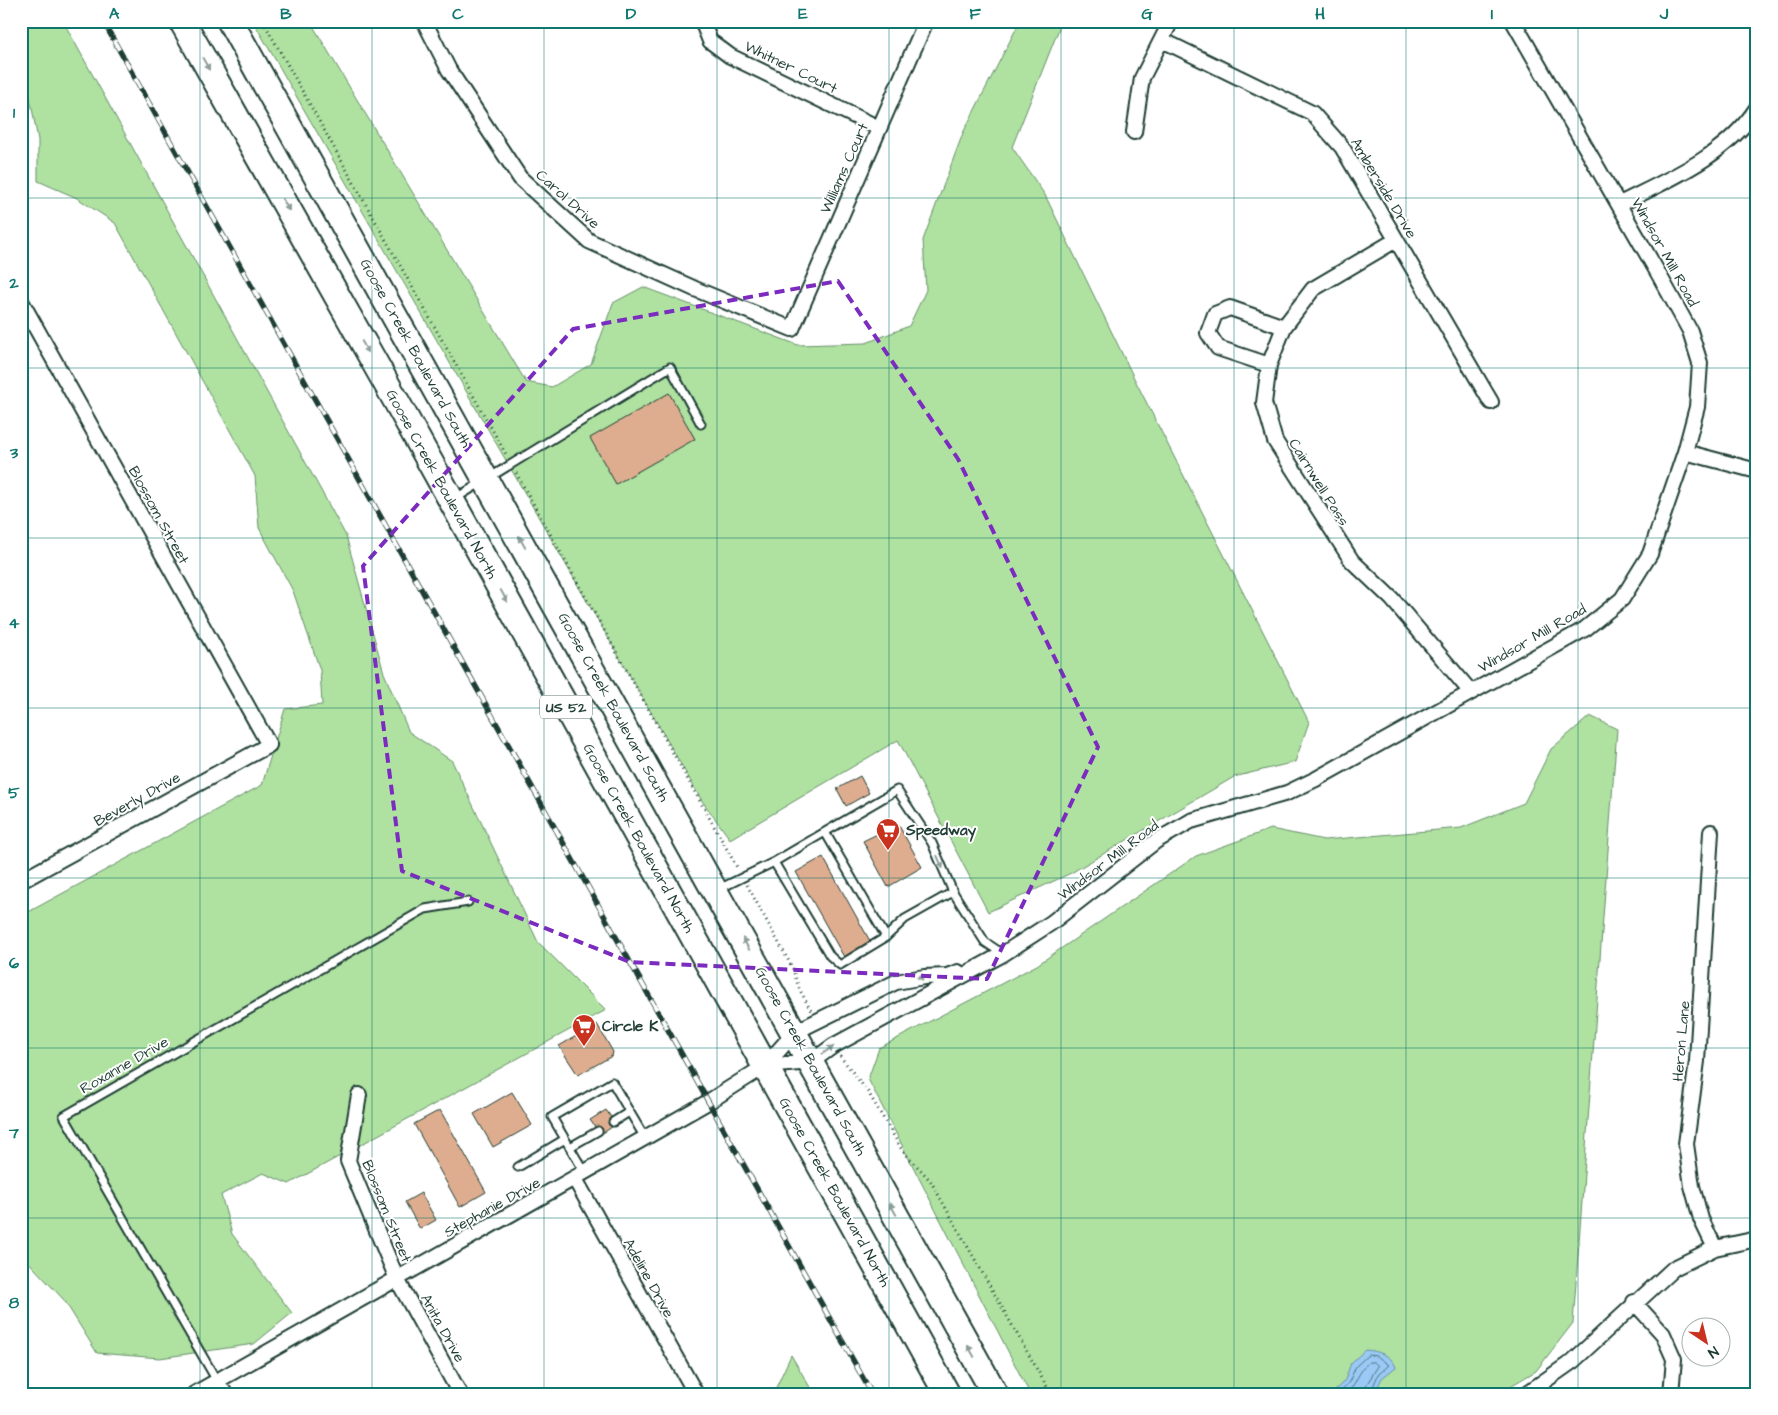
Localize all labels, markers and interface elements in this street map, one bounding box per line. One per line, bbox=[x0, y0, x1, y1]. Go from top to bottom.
text: A bbox=[109, 3, 120, 25]
text: B bbox=[280, 3, 292, 25]
text: C bbox=[452, 3, 464, 25]
text: D bbox=[626, 3, 637, 25]
text: E bbox=[798, 3, 808, 25]
text: F bbox=[969, 3, 981, 25]
text: G bbox=[1141, 3, 1153, 25]
text: H bbox=[1315, 3, 1325, 25]
text: I bbox=[1491, 3, 1493, 25]
text: J bbox=[1659, 3, 1669, 25]
street label: Whitner Court bbox=[741, 36, 841, 99]
one-way arrow bbox=[202, 56, 210, 71]
text: 1 bbox=[13, 102, 16, 124]
street label: Williams Court bbox=[815, 120, 874, 217]
street label: Amberside Drive bbox=[1345, 134, 1422, 242]
street label: Carol Drive bbox=[531, 165, 604, 234]
street label: Windsor Mill Road bbox=[1626, 194, 1703, 311]
one-way arrow bbox=[281, 199, 290, 212]
street label: Goose Creek Boulevard South bbox=[355, 255, 477, 452]
text: 2 bbox=[8, 272, 19, 294]
one-way arrow bbox=[361, 340, 370, 354]
street label: Goose Creek Boulevard North bbox=[381, 386, 503, 583]
street label: Cairnwell Pass bbox=[1283, 434, 1354, 530]
text: 3 bbox=[9, 442, 19, 464]
street label: Blossom Street bbox=[123, 463, 194, 568]
one-way arrow bbox=[518, 536, 527, 549]
one-way arrow bbox=[500, 588, 508, 603]
street label: Windsor Mill Road bbox=[1474, 599, 1590, 678]
street label: Goose Creek Boulevard South bbox=[553, 609, 675, 806]
text: 4 bbox=[9, 612, 20, 634]
road number: US 52 bbox=[540, 696, 592, 719]
street label: Goose Creek Boulevard North bbox=[578, 740, 700, 937]
street label: Beverly Drive bbox=[90, 767, 185, 833]
text: 5 bbox=[8, 782, 20, 804]
street label: Windsor Mill Road bbox=[1053, 815, 1163, 905]
supermarket icon: Speedway bbox=[875, 817, 901, 851]
place label: Speedway bbox=[905, 820, 977, 842]
one-way arrow bbox=[937, 855, 945, 869]
one-way arrow bbox=[742, 937, 750, 952]
text: 6 bbox=[9, 952, 19, 974]
street label: Goose Creek Boulevard South bbox=[750, 963, 872, 1160]
one-way arrow bbox=[916, 973, 932, 981]
street label: Heron Lane bbox=[1668, 1000, 1695, 1082]
supermarket icon: Circle K bbox=[571, 1013, 597, 1047]
place label: Circle K bbox=[602, 1016, 659, 1037]
street label: Roxanne Drive bbox=[76, 1032, 172, 1099]
one-way arrow bbox=[821, 1045, 834, 1055]
street label: Goose Creek Boulevard North bbox=[774, 1094, 896, 1291]
text: 7 bbox=[8, 1122, 19, 1144]
street label: Blossom Street bbox=[356, 1157, 417, 1266]
street label: Stephanie Drive bbox=[440, 1172, 544, 1243]
one-way arrow bbox=[888, 1202, 897, 1216]
street label: Adeline Drive bbox=[618, 1235, 679, 1322]
street label: Anita Drive bbox=[415, 1290, 470, 1366]
text: 8 bbox=[9, 1292, 20, 1314]
north arrow bbox=[1680, 1318, 1730, 1368]
text: N bbox=[1703, 1341, 1722, 1363]
one-way arrow bbox=[967, 1344, 976, 1358]

